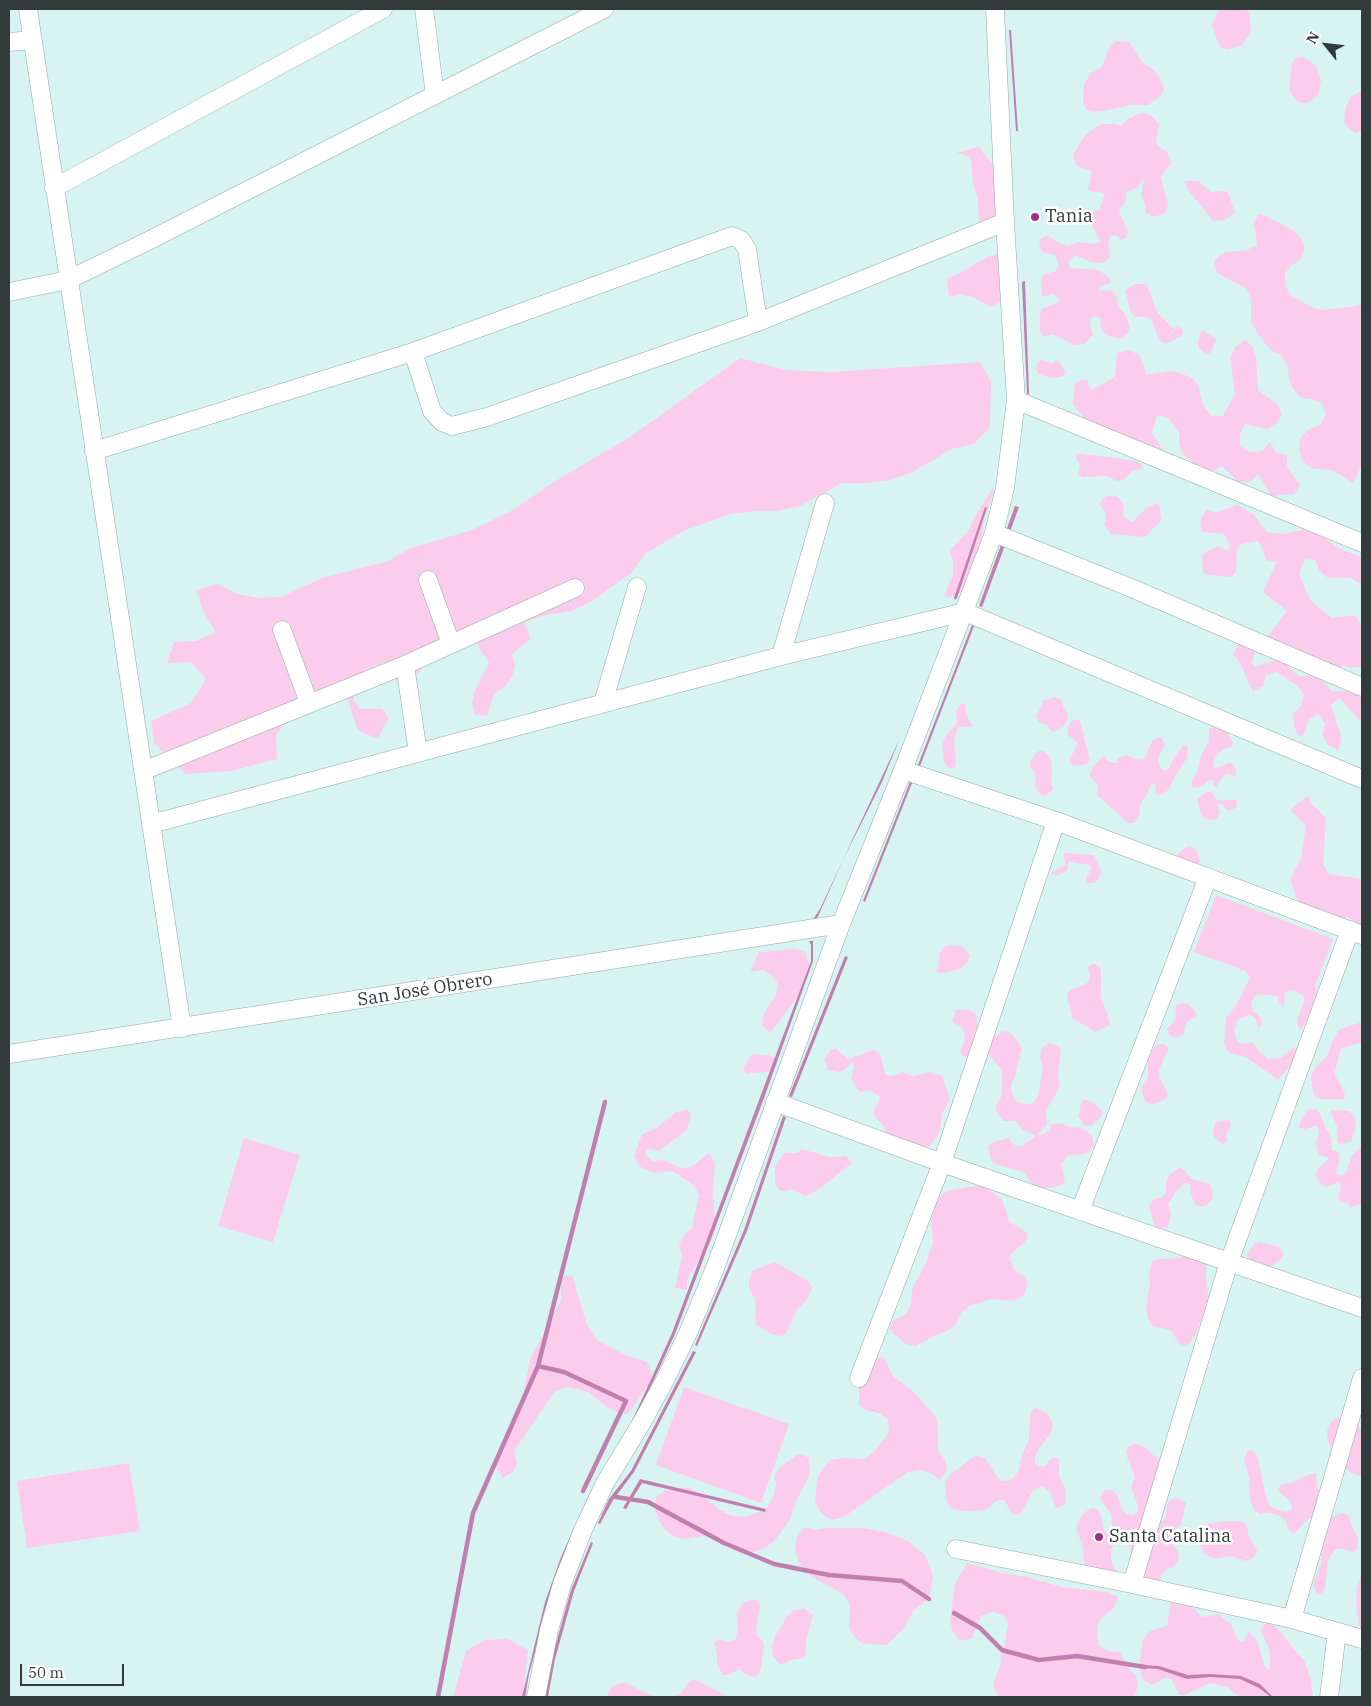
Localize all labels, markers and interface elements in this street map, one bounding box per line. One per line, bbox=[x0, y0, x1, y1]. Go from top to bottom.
north arrow bbox=[1301, 20, 1351, 70]
text: N bbox=[1302, 29, 1323, 47]
place label: Tania bbox=[1045, 206, 1093, 228]
marker: Tania bbox=[1029, 211, 1041, 223]
street label: San José Obrero bbox=[356, 969, 494, 1011]
place label: Santa Catalina bbox=[1109, 1526, 1231, 1548]
marker: Santa Catalina bbox=[1093, 1531, 1105, 1543]
scale bar bbox=[22, 1654, 126, 1686]
text: 50 m bbox=[28, 1663, 64, 1682]

